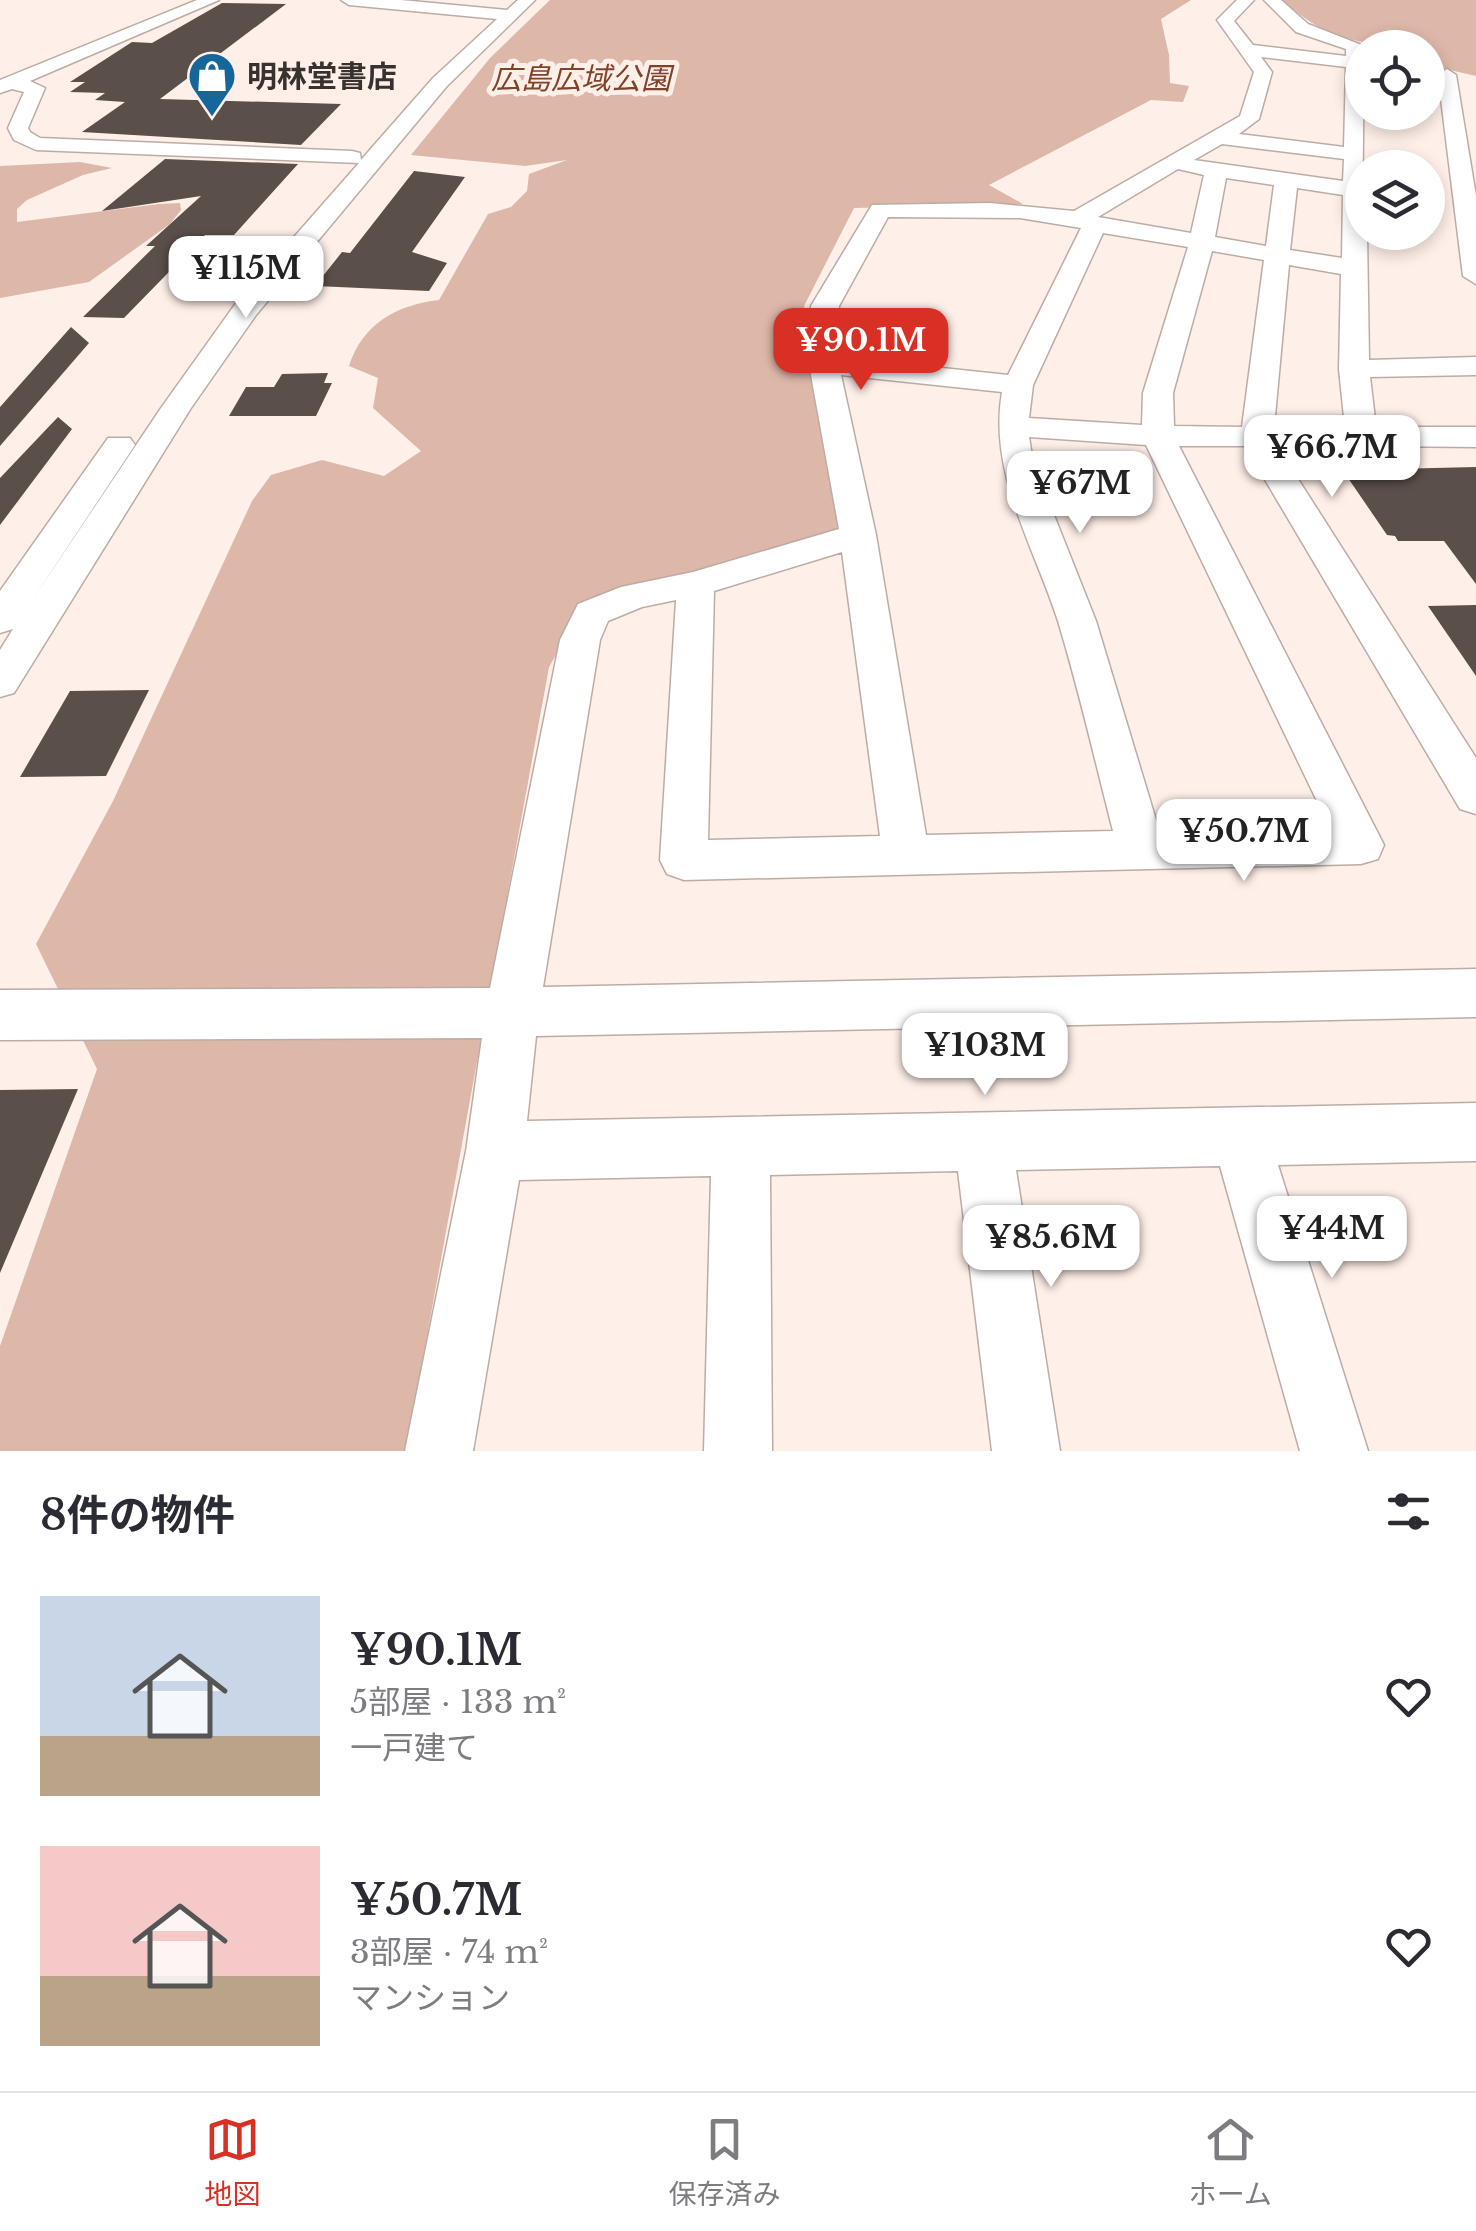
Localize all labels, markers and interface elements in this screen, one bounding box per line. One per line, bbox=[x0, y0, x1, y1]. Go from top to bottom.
map controls bbox=[1345, 30, 1445, 250]
button: locate bbox=[1345, 30, 1445, 130]
shop icon: 明林堂書店 bbox=[186, 50, 238, 118]
place label: 明林堂書店 bbox=[247, 58, 397, 95]
park label: 広島広域公園 bbox=[491, 60, 675, 97]
button: layers bbox=[1345, 150, 1445, 250]
pin: ¥115M bbox=[176, 236, 316, 321]
text: ¥115M bbox=[191, 248, 301, 288]
pin: ¥90.1M bbox=[780, 308, 942, 393]
text: ¥90.1M bbox=[795, 320, 927, 360]
pin: ¥66.7M bbox=[1251, 415, 1413, 500]
text: ¥66.7M bbox=[1266, 427, 1398, 467]
pin: ¥67M bbox=[1021, 451, 1139, 536]
text: ¥67M bbox=[1029, 463, 1131, 503]
pin: ¥50.7M bbox=[1163, 799, 1325, 884]
text: ¥50.7M bbox=[1178, 811, 1310, 851]
pin: ¥103M bbox=[915, 1013, 1055, 1098]
text: ¥103M bbox=[924, 1025, 1046, 1065]
pin: ¥44M bbox=[1273, 1196, 1391, 1281]
pin: ¥85.6M bbox=[970, 1205, 1132, 1290]
text: ¥44M bbox=[1279, 1208, 1385, 1248]
text: ¥85.6M bbox=[985, 1217, 1117, 1257]
icon: filters bbox=[1381, 1484, 1436, 1539]
text: 8件の物件 bbox=[40, 1489, 235, 1541]
text: ¥90.1M bbox=[350, 1624, 522, 1676]
icon: home bbox=[120, 1636, 240, 1756]
icon: heart bbox=[1381, 1669, 1436, 1724]
text: 5部屋 · 133 m² bbox=[350, 1682, 566, 1722]
text: 一戸建て bbox=[350, 1728, 478, 1768]
text: ¥50.7M bbox=[350, 1874, 522, 1926]
icon: home bbox=[120, 1886, 240, 2006]
icon: heart bbox=[1381, 1919, 1436, 1974]
text: 3部屋 · 74 m² bbox=[350, 1932, 548, 1972]
text: マンション bbox=[350, 1978, 510, 2018]
tab: 地図 bbox=[204, 2112, 260, 2212]
tab: 保存済み bbox=[668, 2112, 780, 2212]
tab: ホーム bbox=[1189, 2112, 1272, 2212]

